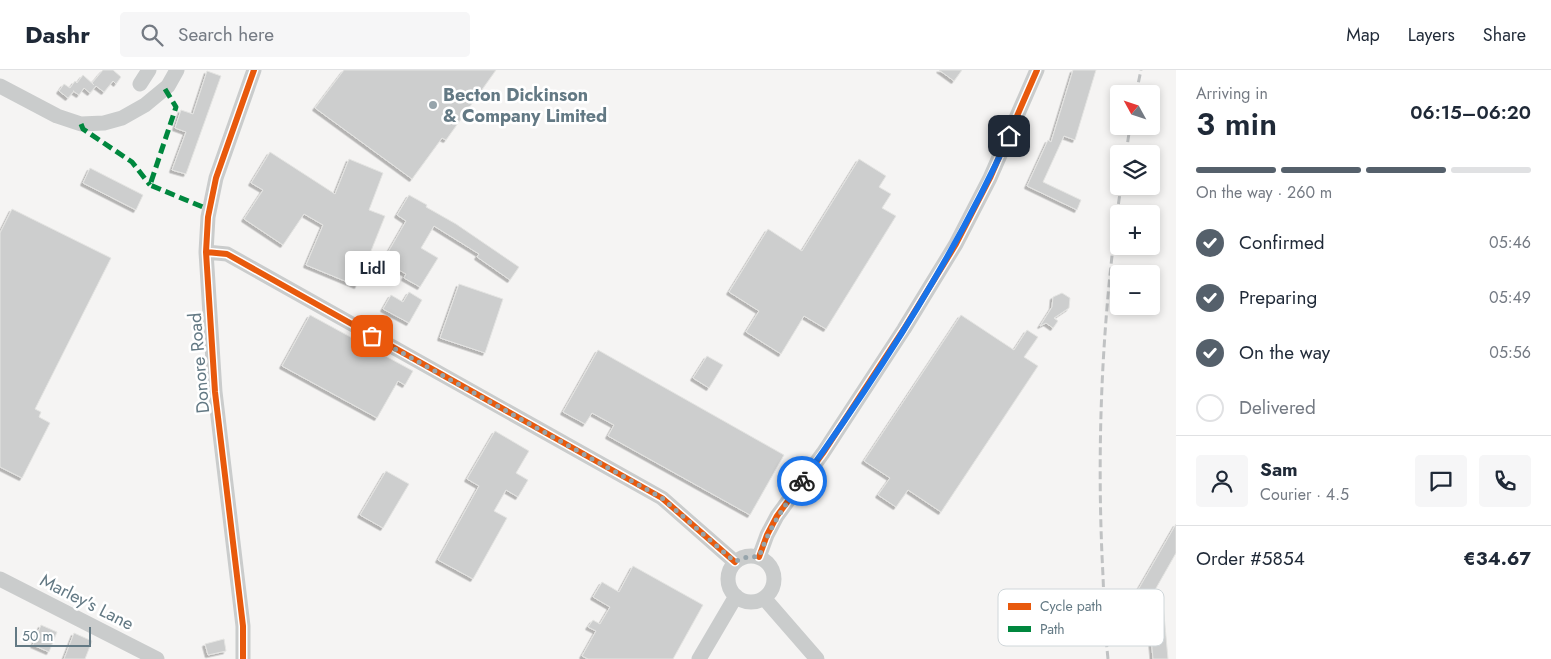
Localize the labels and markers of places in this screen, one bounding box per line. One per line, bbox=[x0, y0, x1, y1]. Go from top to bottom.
place label: Becton Dickinson & Company Limited bbox=[443, 82, 607, 129]
marker: Becton Dickinson & Company Limited bbox=[427, 99, 439, 111]
pin bbox=[988, 115, 1030, 157]
callout: Lidl bbox=[344, 251, 400, 286]
pin bbox=[351, 315, 393, 357]

